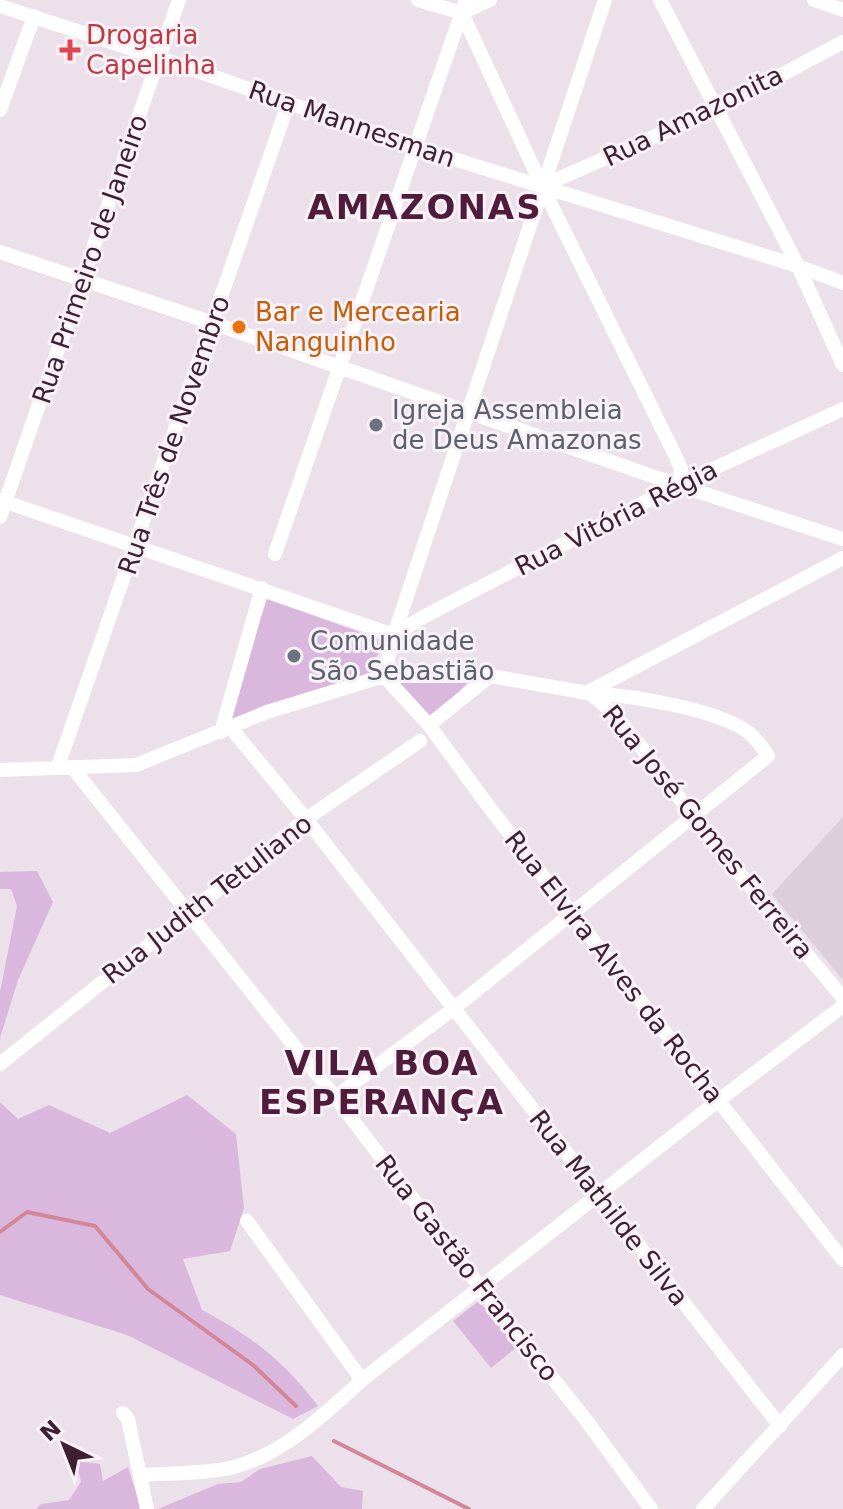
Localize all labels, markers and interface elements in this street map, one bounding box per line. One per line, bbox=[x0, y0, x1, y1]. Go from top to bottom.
place label: Drogaria Capelinha bbox=[86, 20, 216, 80]
marker: Drogaria Capelinha bbox=[61, 41, 79, 59]
street label: Rua Amazonita bbox=[598, 60, 788, 172]
street label: Rua Mannesman bbox=[245, 75, 459, 173]
street label: Rua Primeiro de Janeiro bbox=[26, 111, 154, 407]
district label: AMAZONAS bbox=[307, 187, 543, 227]
street label: Rua Três de Novembro bbox=[112, 292, 236, 578]
place label: Bar e Mercearia Nanguinho bbox=[255, 297, 461, 357]
marker: Bar e Mercearia Nanguinho bbox=[230, 318, 248, 336]
place label: Igreja Assembleia de Deus Amazonas bbox=[392, 395, 642, 455]
marker: Igreja Assembleia de Deus Amazonas bbox=[367, 416, 385, 434]
street label: Rua Vitória Régia bbox=[510, 454, 722, 582]
place label: Comunidade São Sebastião bbox=[310, 626, 494, 686]
marker: Comunidade São Sebastião bbox=[285, 647, 303, 665]
street label: Rua José Gomes Ferreira bbox=[596, 699, 820, 965]
street label: Rua Judith Tetuliano bbox=[96, 808, 318, 990]
street label: Rua Elvira Alves da Rocha bbox=[498, 825, 730, 1109]
district label: VILA BOA ESPERANÇA bbox=[259, 1043, 505, 1122]
street label: Rua Mathilde Silva bbox=[523, 1104, 695, 1312]
street label: Rua Gastão Francisco bbox=[369, 1149, 565, 1387]
north arrow bbox=[24, 1405, 104, 1485]
text: N bbox=[35, 1415, 66, 1446]

